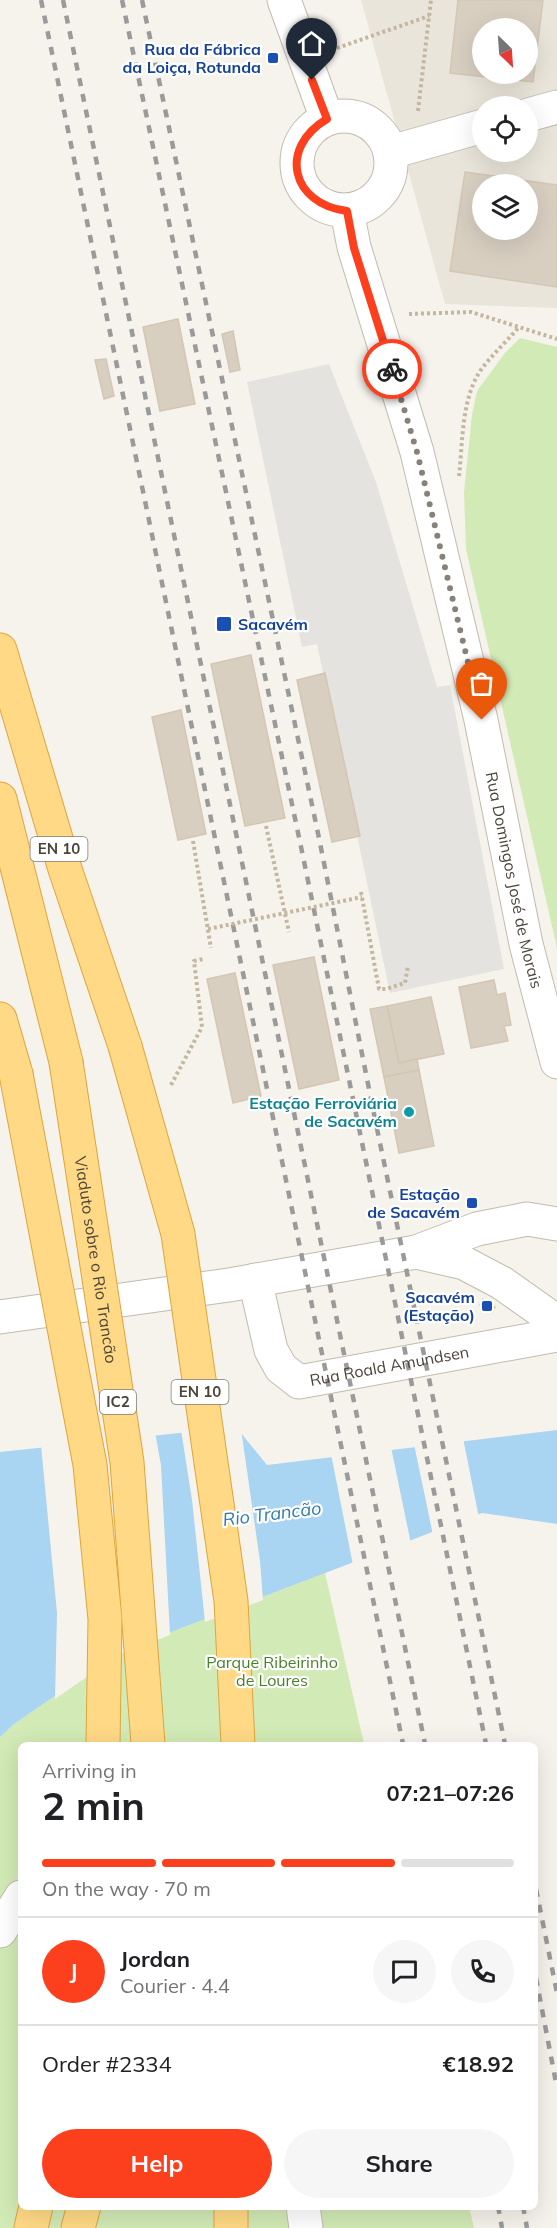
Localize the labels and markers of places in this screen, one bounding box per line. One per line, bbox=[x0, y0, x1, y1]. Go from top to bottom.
pin bbox=[286, 18, 337, 80]
place label: Rua da Fábrica da Loiça, Rotunda bbox=[122, 39, 261, 77]
marker: Rua da Fábrica da Loiça, Rotunda bbox=[266, 51, 280, 65]
place label: Sacavém bbox=[238, 614, 308, 634]
marker: Sacavém bbox=[215, 615, 233, 633]
pin bbox=[456, 658, 507, 720]
place label: Estação Ferroviária de Sacavém bbox=[249, 1093, 397, 1131]
marker: Estação Ferroviária de Sacavém bbox=[402, 1105, 416, 1119]
place label: Estação de Sacavém bbox=[367, 1184, 460, 1222]
marker: Estação de Sacavém bbox=[465, 1196, 479, 1210]
place label: Sacavém (Estação) bbox=[403, 1287, 475, 1325]
marker: Sacavém (Estação) bbox=[480, 1299, 494, 1313]

